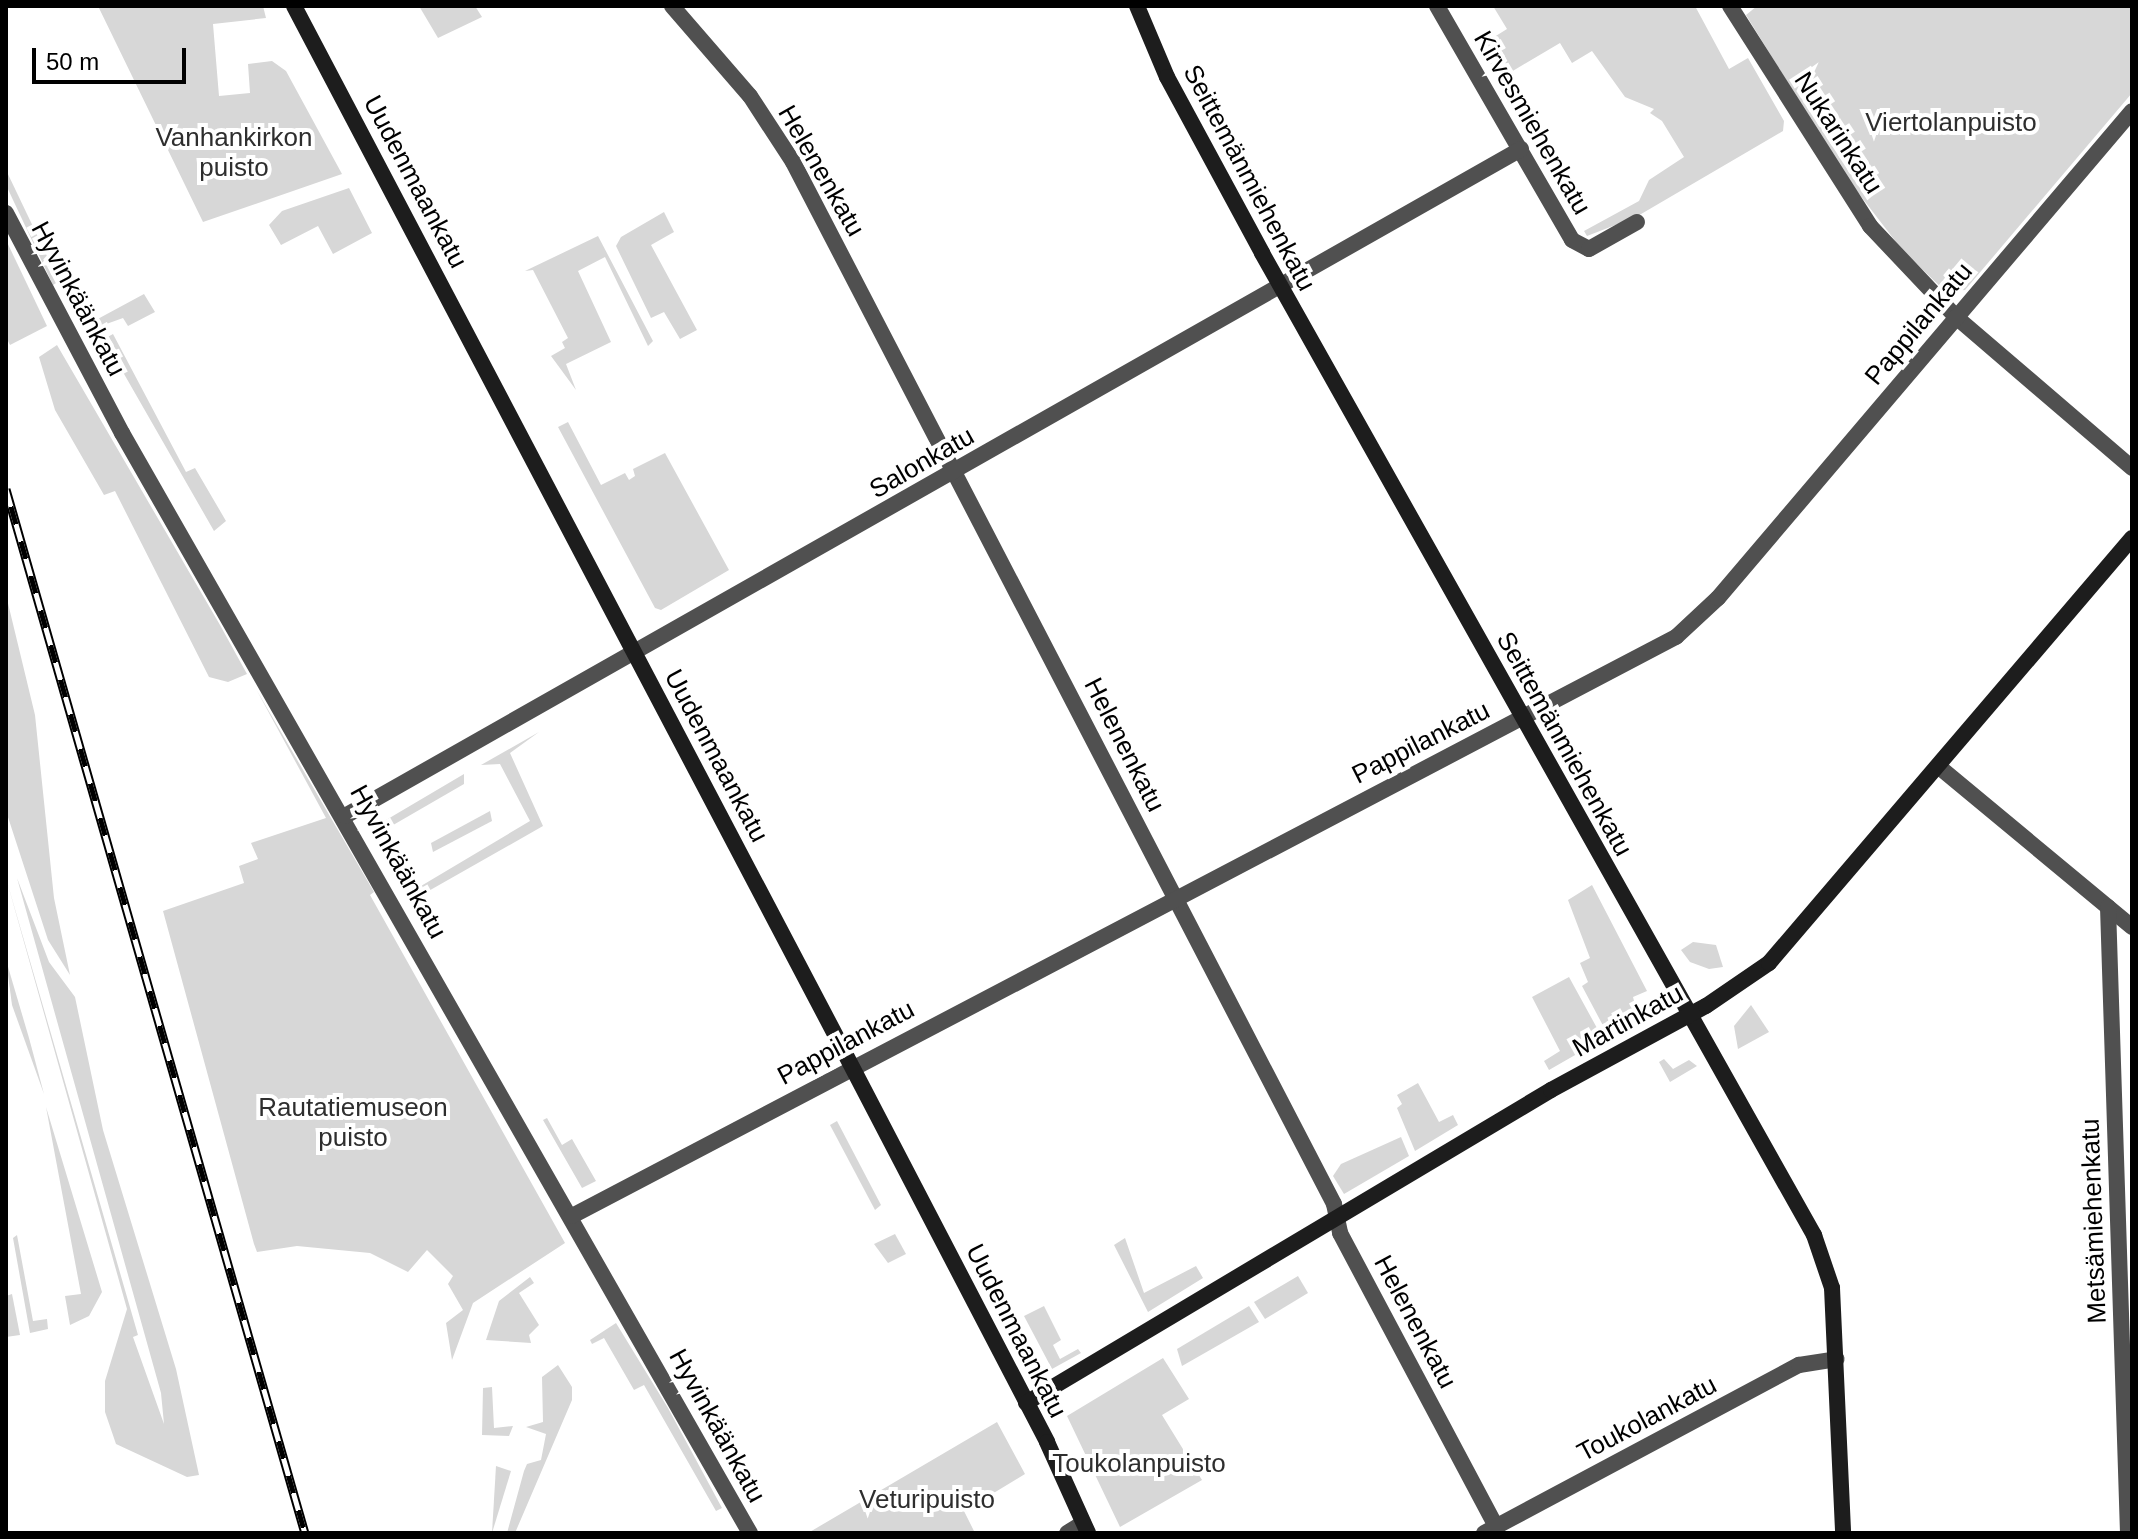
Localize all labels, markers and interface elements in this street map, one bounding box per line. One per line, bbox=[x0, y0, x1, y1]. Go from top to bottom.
street label: Kirvesmiehenkatu bbox=[1467, 26, 1597, 220]
scale bar bbox=[36, 32, 190, 82]
text: 50 m bbox=[46, 48, 99, 75]
street label: Seittemänmiehenkatu bbox=[1176, 60, 1322, 296]
street label: Nukarinkatu bbox=[1787, 66, 1889, 200]
street label: Uudenmaankatu bbox=[356, 90, 474, 274]
street label: Helenenkatu bbox=[771, 100, 871, 242]
park label: Viertolanpuisto bbox=[1865, 107, 2037, 139]
park label: Vanhankirkon puisto bbox=[155, 122, 313, 184]
street label: Hyvinkäänkatu bbox=[24, 216, 132, 382]
street label: Pappilankatu bbox=[1859, 256, 1979, 392]
street label: Salonkatu bbox=[864, 421, 980, 505]
street label: Seittemänmiehenkatu bbox=[1489, 626, 1639, 862]
street label: Uudenmaankatu bbox=[657, 664, 775, 848]
street label: Helenenkatu bbox=[1077, 673, 1171, 817]
street label: Pappilankatu bbox=[1347, 695, 1495, 791]
street label: Hyvinkäänkatu bbox=[343, 780, 453, 944]
street label: Martinkatu bbox=[1567, 978, 1689, 1064]
street label: Pappilankatu bbox=[772, 994, 920, 1092]
park label: Rautatiemuseon puisto bbox=[258, 1092, 448, 1154]
street label: Metsämiehenkatu bbox=[2075, 1118, 2113, 1324]
street label: Uudenmaankatu bbox=[959, 1239, 1073, 1423]
street label: Helenenkatu bbox=[1367, 1250, 1463, 1394]
street label: Hyvinkäänkatu bbox=[662, 1344, 772, 1508]
street label: Toukolankatu bbox=[1572, 1369, 1722, 1469]
park label: Toukolanpuisto bbox=[1052, 1448, 1226, 1480]
park label: Veturipuisto bbox=[859, 1484, 995, 1516]

